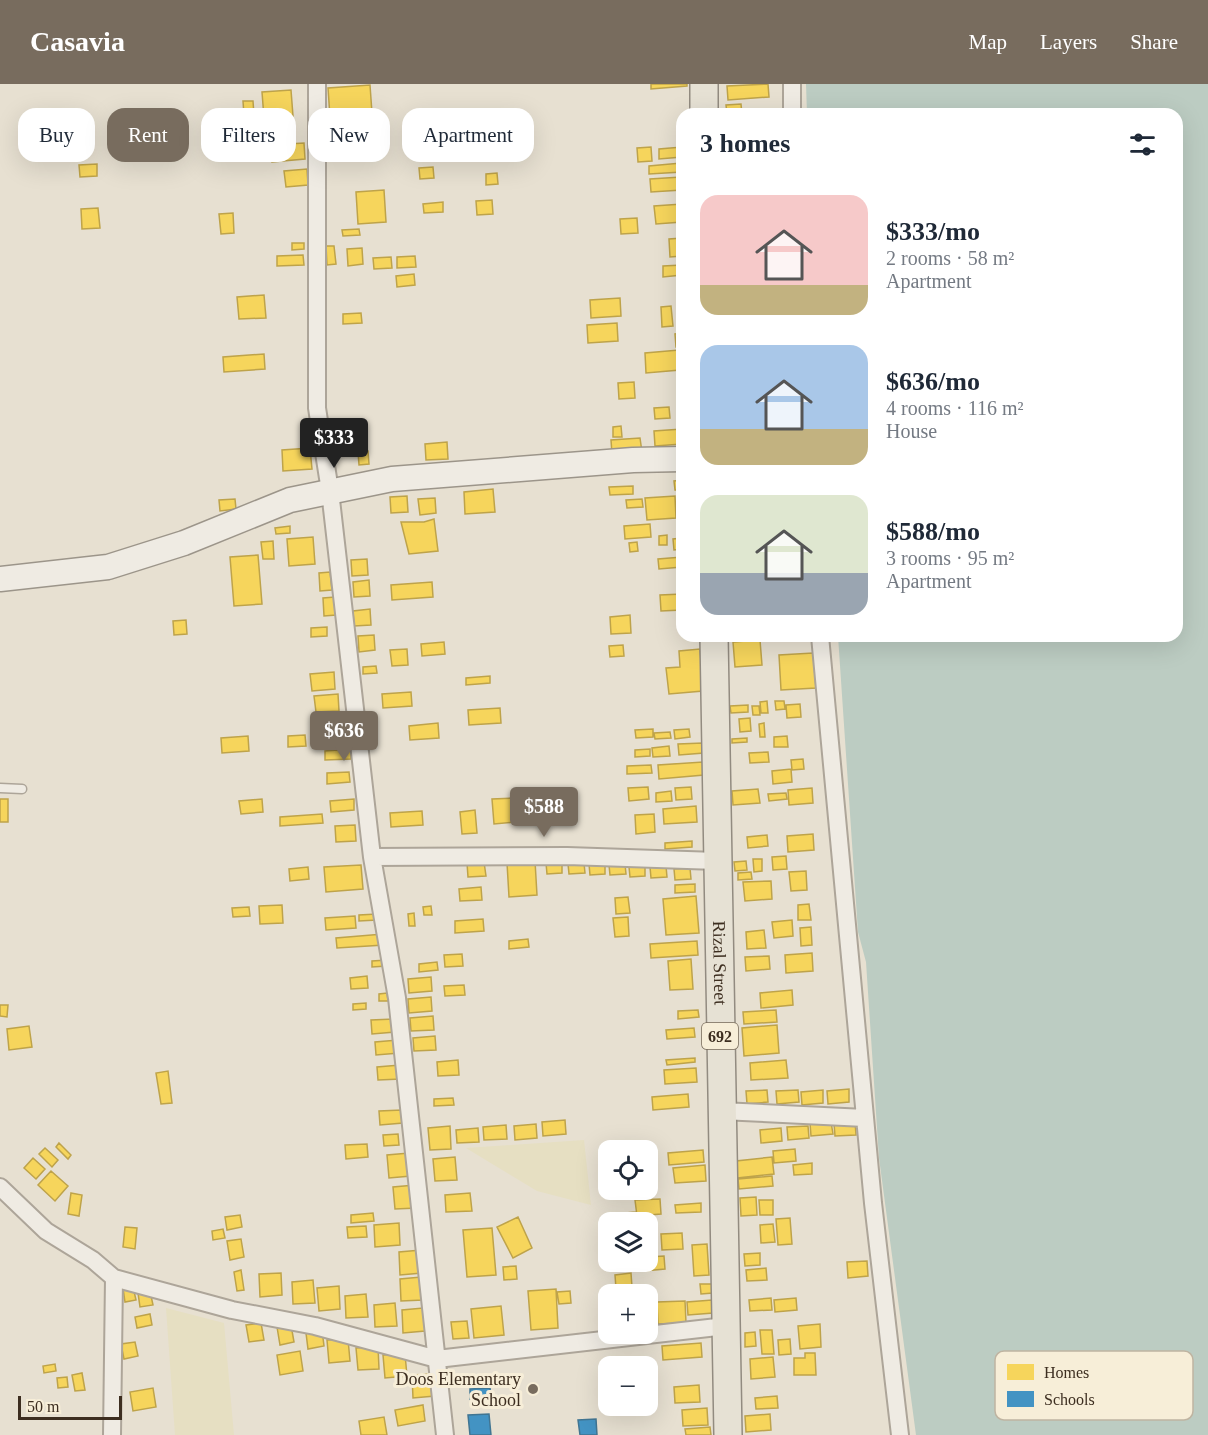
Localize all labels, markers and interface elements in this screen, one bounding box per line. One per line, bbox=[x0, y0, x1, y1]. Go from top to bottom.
text: Casavia bbox=[30, 26, 125, 57]
text: Map bbox=[969, 30, 1007, 54]
text: Layers bbox=[1040, 30, 1097, 54]
text: Share bbox=[1130, 30, 1178, 54]
chip: Buy bbox=[18, 108, 95, 162]
chip: Rent bbox=[107, 108, 189, 162]
chip: Filters bbox=[201, 108, 296, 162]
chip: New bbox=[308, 108, 390, 162]
chip: Apartment bbox=[402, 108, 534, 162]
icon: filters bbox=[1126, 128, 1159, 161]
text: 3 homes bbox=[700, 129, 790, 158]
text: $333/mo bbox=[886, 217, 980, 246]
icon: home bbox=[748, 219, 820, 291]
text: 2 rooms · 58 m² bbox=[886, 247, 1014, 269]
text: Apartment bbox=[886, 270, 972, 292]
text: $636/mo bbox=[886, 367, 980, 396]
icon: home bbox=[748, 369, 820, 441]
text: 4 rooms · 116 m² bbox=[886, 397, 1023, 419]
pin: $333 bbox=[298, 418, 370, 469]
text: House bbox=[886, 420, 937, 442]
text: $333 bbox=[314, 426, 354, 448]
text: $588/mo bbox=[886, 517, 980, 546]
icon: home bbox=[748, 519, 820, 591]
text: 3 rooms · 95 m² bbox=[886, 547, 1014, 569]
text: Apartment bbox=[886, 570, 972, 592]
pin: $636 bbox=[308, 711, 380, 762]
text: $636 bbox=[324, 719, 364, 741]
pin: $588 bbox=[508, 787, 580, 838]
text: $588 bbox=[524, 795, 564, 817]
street label: Rizal Street bbox=[709, 920, 730, 1005]
road number: 692 bbox=[702, 1023, 738, 1049]
map controls bbox=[598, 1140, 658, 1416]
button: locate bbox=[598, 1140, 658, 1200]
button: layers bbox=[598, 1212, 658, 1272]
button: + bbox=[598, 1284, 658, 1344]
legend bbox=[995, 1351, 1193, 1420]
button: − bbox=[598, 1356, 658, 1416]
text: Homes bbox=[1044, 1364, 1089, 1381]
place label: Doos Elementary School bbox=[396, 1369, 521, 1410]
marker: Doos Elementary School bbox=[526, 1382, 540, 1396]
text: Schools bbox=[1044, 1391, 1095, 1408]
scale bar bbox=[18, 1393, 122, 1420]
text: 50 m bbox=[27, 1398, 59, 1415]

